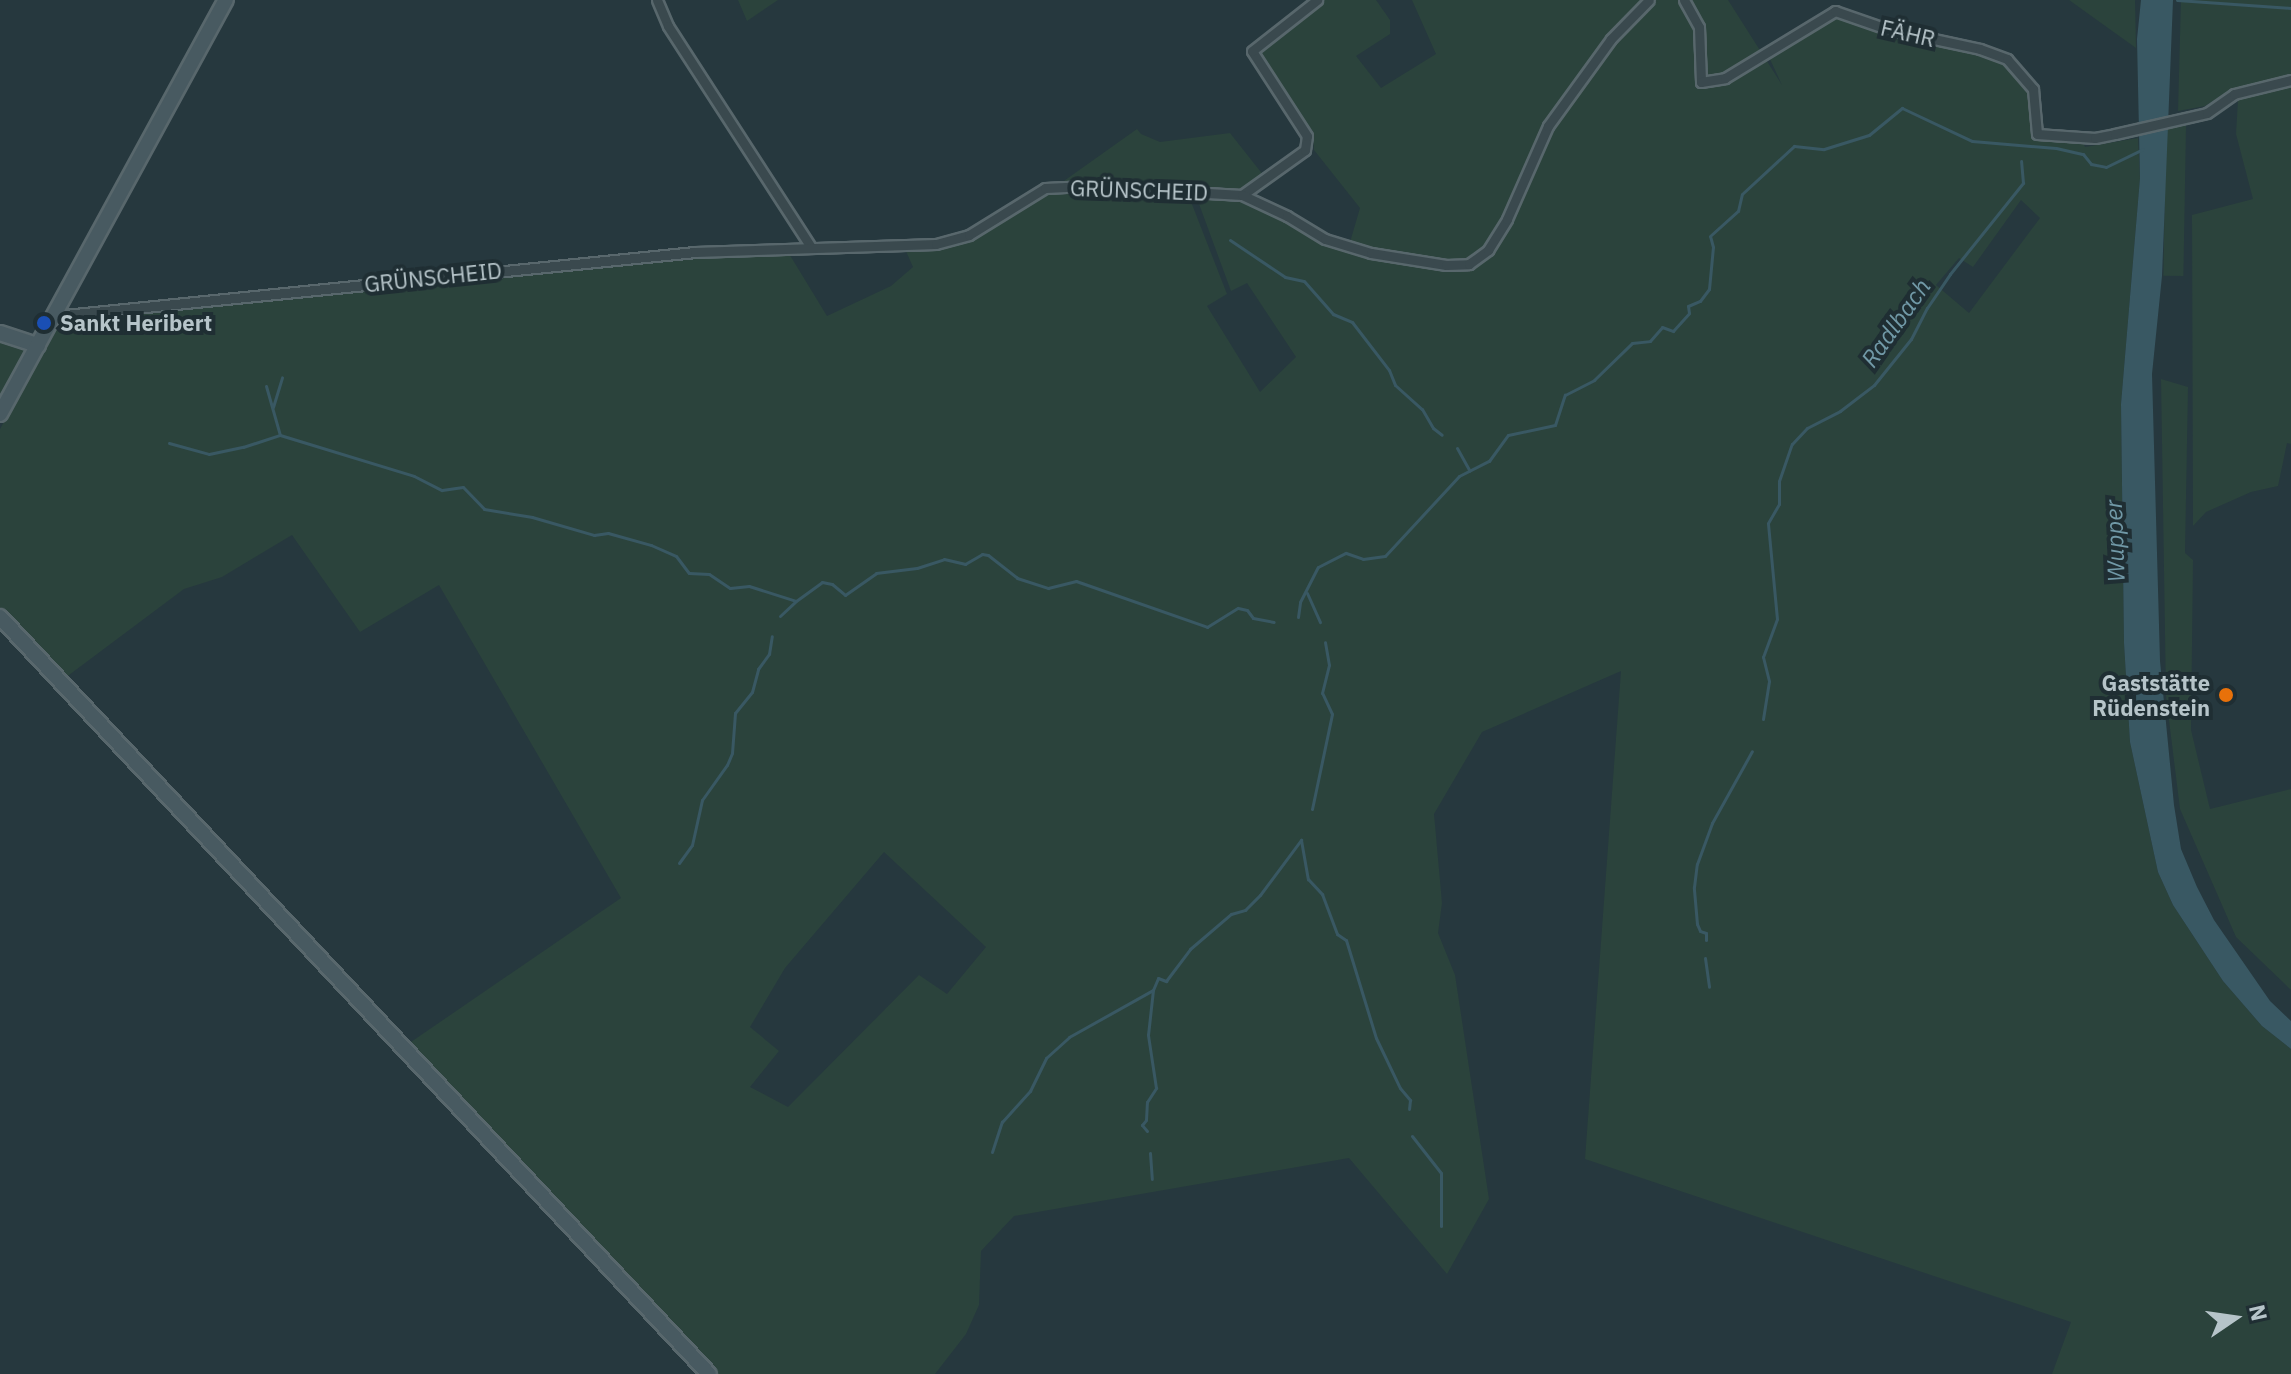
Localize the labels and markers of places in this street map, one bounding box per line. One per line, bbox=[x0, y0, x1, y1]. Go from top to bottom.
place label: Sankt Heribert bbox=[60, 310, 212, 336]
marker: Sankt Heribert bbox=[35, 314, 53, 332]
place label: Gaststätte Rüdenstein bbox=[2092, 669, 2210, 720]
marker: Gaststätte Rüdenstein bbox=[2217, 686, 2235, 704]

